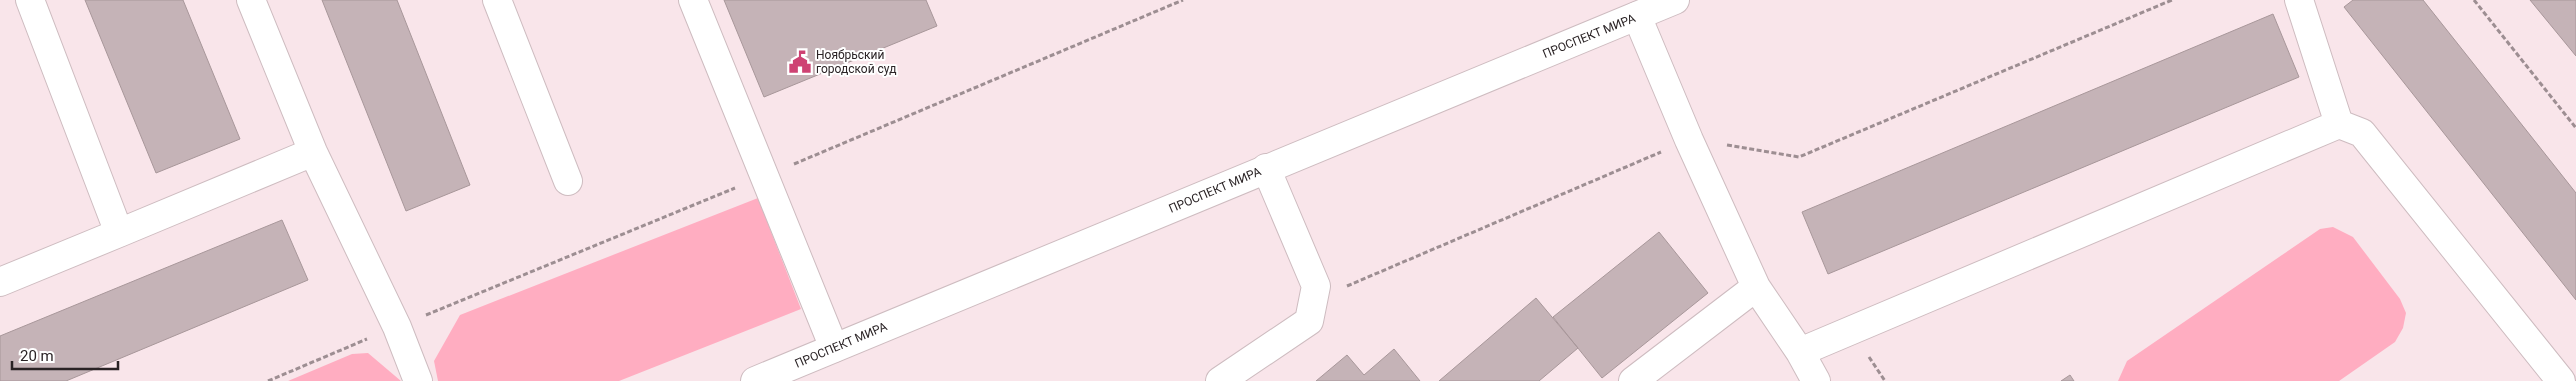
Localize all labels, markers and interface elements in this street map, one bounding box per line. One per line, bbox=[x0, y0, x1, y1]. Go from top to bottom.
street label: ПРОСПЕКТ МИРА bbox=[1541, 11, 1638, 61]
place label: Ноябрьский городской суд bbox=[816, 48, 896, 76]
public building icon: Ноябрьский городской суд bbox=[787, 49, 813, 75]
street label: ПРОСПЕКТ МИРА bbox=[1167, 164, 1263, 216]
street label: ПРОСПЕКТ МИРА bbox=[793, 319, 889, 371]
scale bar bbox=[12, 338, 119, 370]
text: 20 m bbox=[20, 347, 54, 365]

